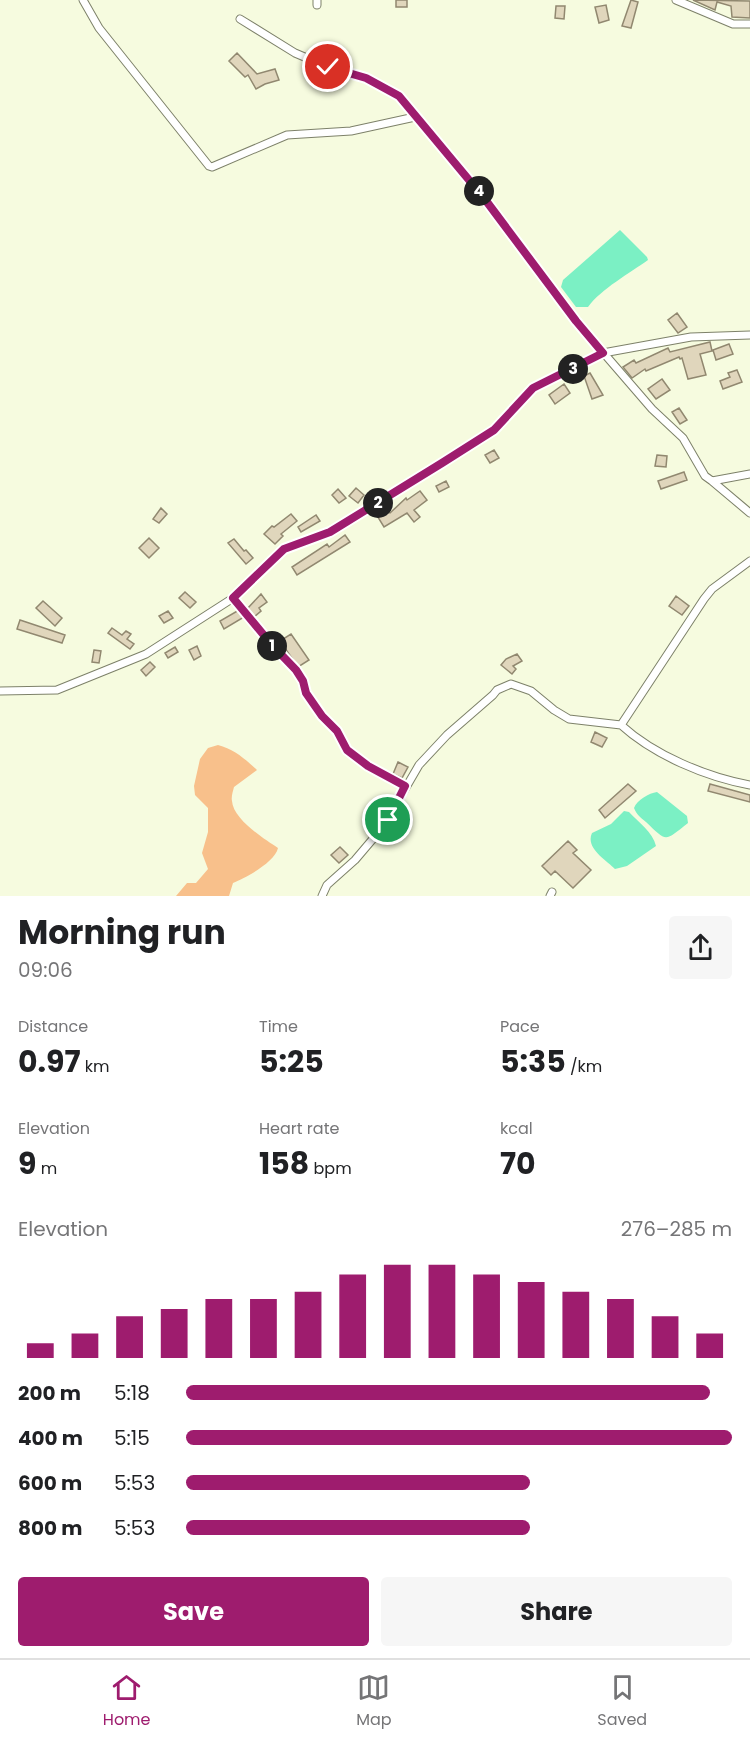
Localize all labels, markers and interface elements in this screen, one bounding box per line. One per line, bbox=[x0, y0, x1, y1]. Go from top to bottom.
pin bbox=[302, 41, 353, 92]
icon: check bbox=[311, 50, 344, 83]
pin: 4 bbox=[464, 176, 494, 206]
text: 4 bbox=[474, 179, 484, 202]
pin: 3 bbox=[558, 354, 588, 384]
text: 3 bbox=[568, 357, 578, 380]
pin: 2 bbox=[363, 488, 393, 518]
text: 2 bbox=[373, 491, 383, 514]
pin: 1 bbox=[257, 631, 287, 661]
text: 1 bbox=[269, 634, 275, 657]
pin bbox=[362, 794, 413, 845]
icon: arrive bbox=[371, 803, 404, 836]
text: Morning run bbox=[18, 909, 226, 956]
button: share bbox=[669, 916, 732, 979]
text: 09:06 bbox=[18, 956, 73, 984]
text: Distance bbox=[18, 1015, 88, 1038]
text: Time bbox=[259, 1015, 298, 1038]
text: Pace bbox=[500, 1015, 540, 1038]
text: 0.97 bbox=[18, 1040, 81, 1083]
text: 5:25 bbox=[259, 1040, 324, 1083]
text: 5:35 bbox=[500, 1040, 566, 1083]
text: km bbox=[81, 1055, 110, 1078]
text: /km bbox=[566, 1055, 602, 1078]
text: Elevation bbox=[18, 1117, 90, 1140]
text: Heart rate bbox=[259, 1117, 339, 1140]
text: kcal bbox=[500, 1117, 533, 1140]
text: 9 bbox=[18, 1142, 36, 1185]
text: 158 bbox=[259, 1142, 309, 1185]
text: 70 bbox=[500, 1142, 536, 1185]
text: m bbox=[36, 1157, 57, 1180]
text: bpm bbox=[309, 1157, 352, 1180]
text: Elevation bbox=[18, 1215, 108, 1243]
text: 276–285 m bbox=[621, 1215, 732, 1243]
text: 200 m bbox=[18, 1379, 81, 1407]
text: 5:18 bbox=[114, 1379, 150, 1407]
text: 400 m bbox=[18, 1424, 83, 1452]
text: 5:15 bbox=[114, 1424, 150, 1452]
text: 600 m bbox=[18, 1469, 82, 1497]
text: 5:53 bbox=[114, 1469, 155, 1497]
text: 800 m bbox=[18, 1514, 82, 1542]
text: 5:53 bbox=[114, 1514, 155, 1542]
button: Save bbox=[18, 1577, 369, 1646]
button: Share bbox=[381, 1577, 732, 1646]
tab: Home bbox=[103, 1671, 151, 1732]
tab: Map bbox=[356, 1671, 392, 1732]
tab: Saved bbox=[597, 1671, 647, 1732]

